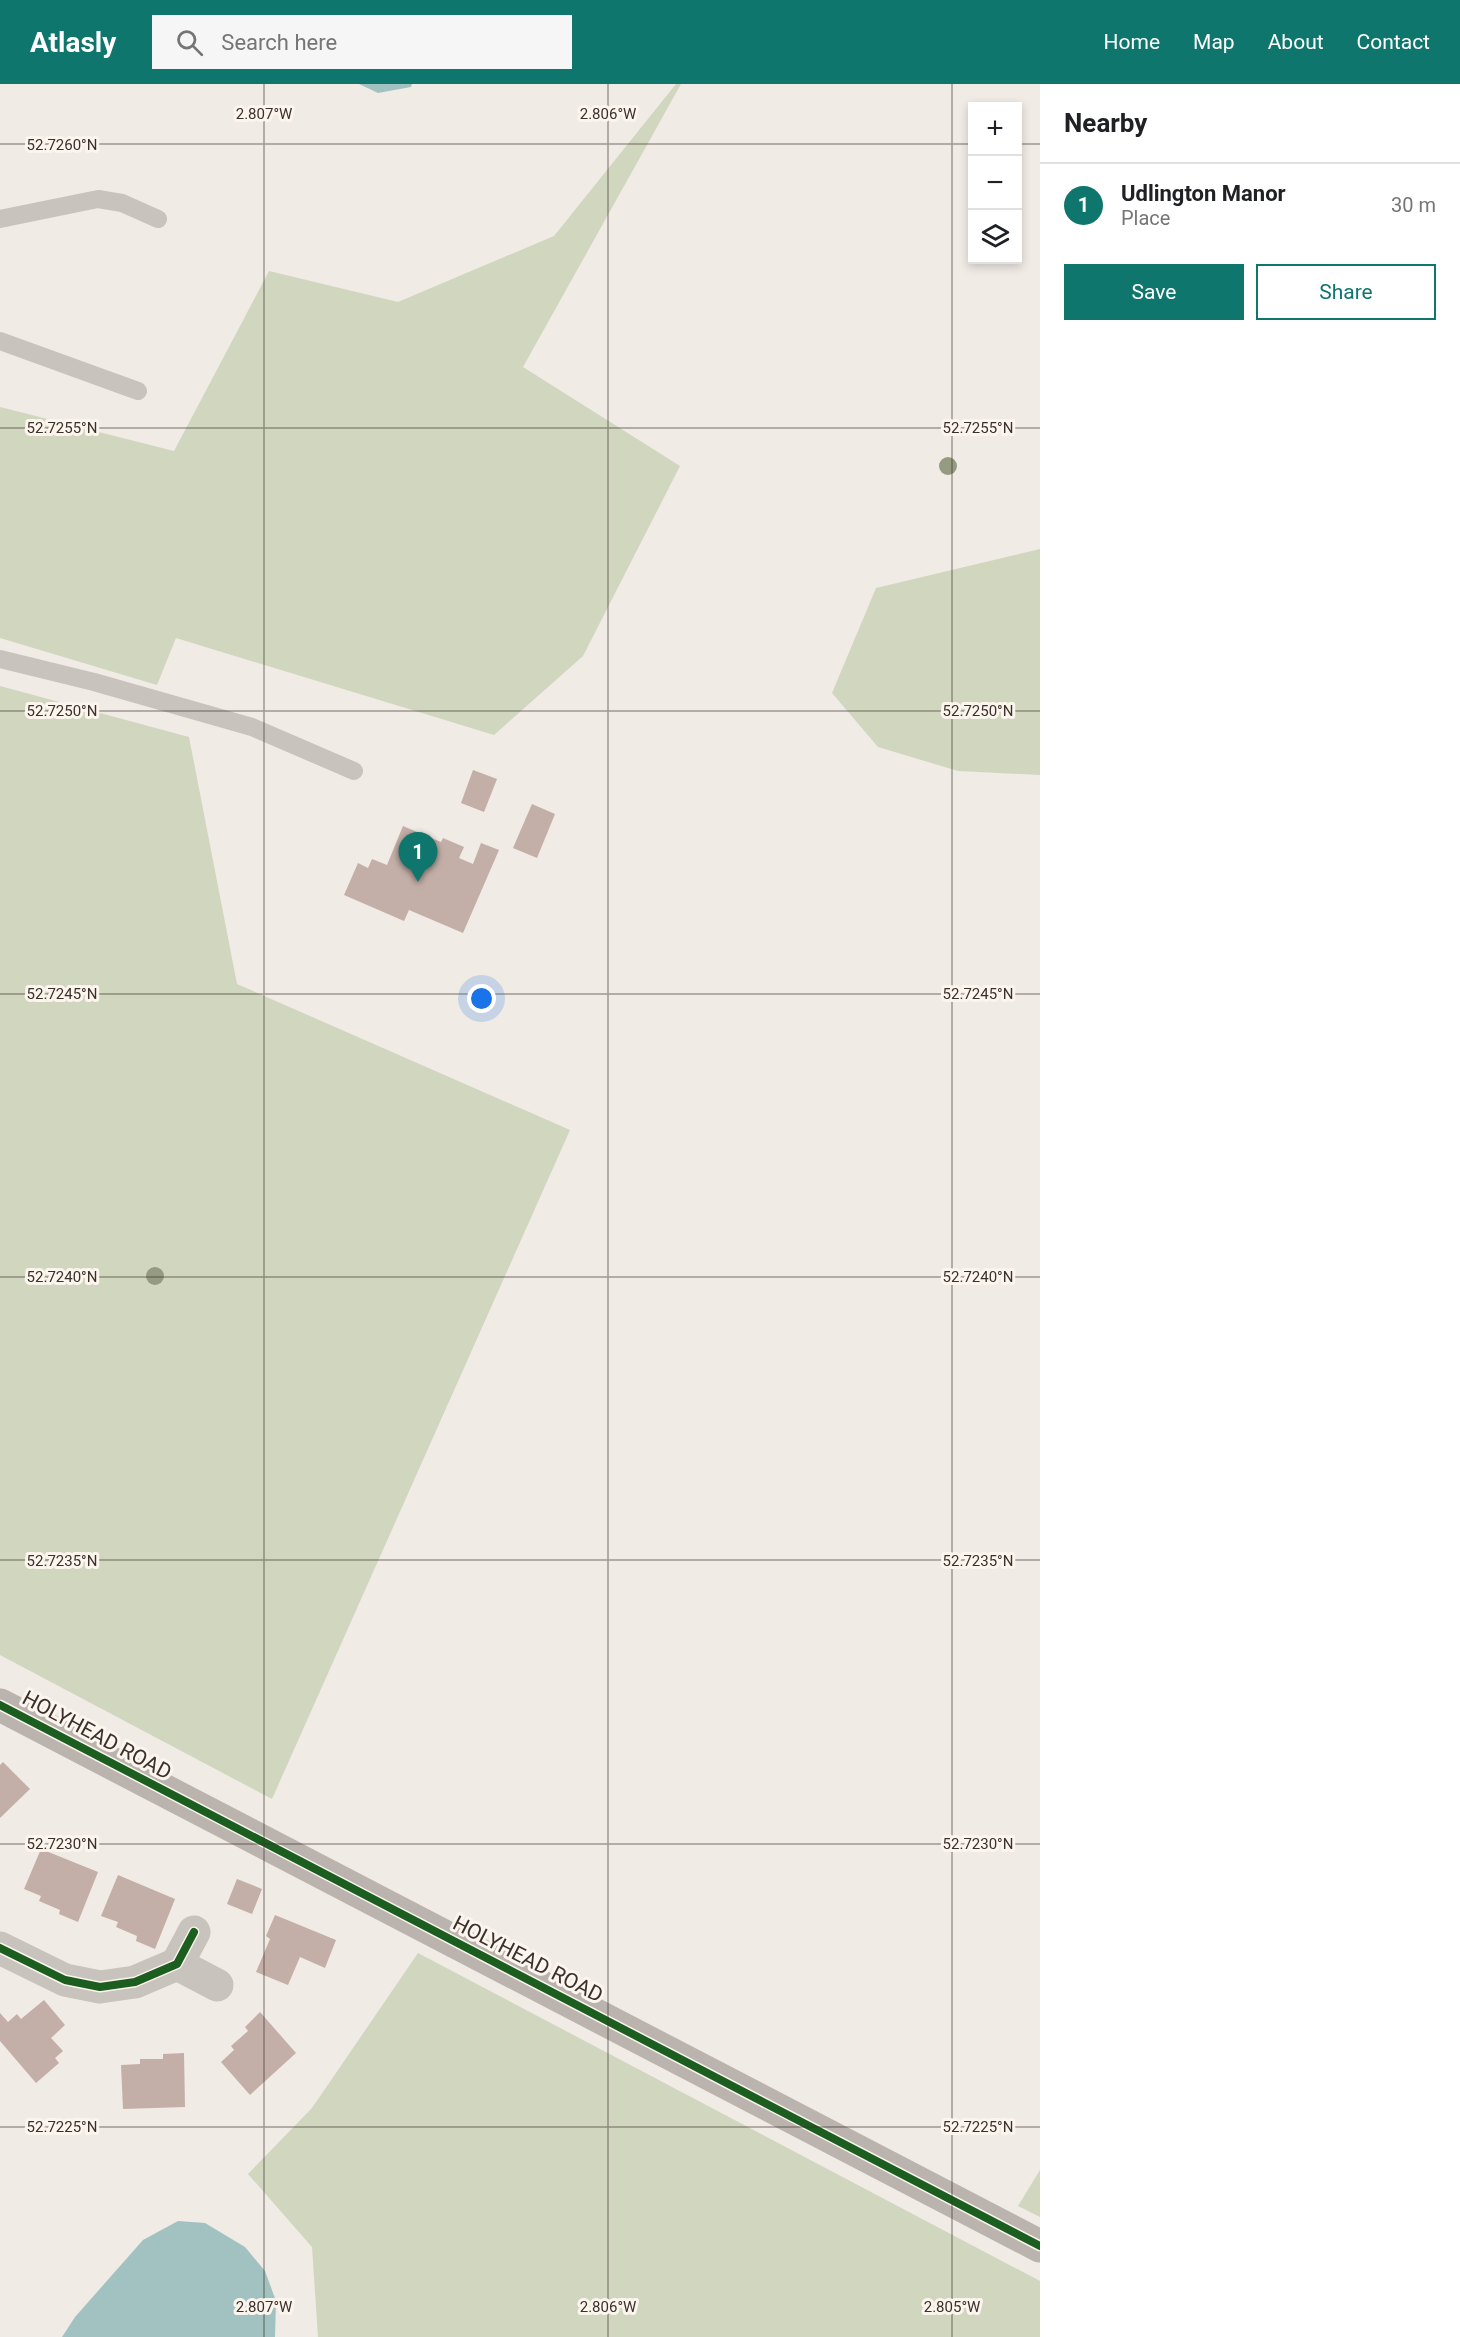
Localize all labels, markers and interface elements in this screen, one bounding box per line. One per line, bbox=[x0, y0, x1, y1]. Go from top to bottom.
search box bbox=[152, 15, 572, 69]
text: Atlasly bbox=[30, 26, 116, 59]
icon: search bbox=[173, 26, 206, 59]
text: Search here bbox=[221, 30, 337, 55]
text: Home bbox=[1104, 30, 1160, 54]
text: Map bbox=[1193, 30, 1235, 54]
text: About bbox=[1268, 30, 1324, 54]
text: Contact bbox=[1357, 30, 1430, 54]
map controls bbox=[968, 102, 1022, 264]
button: + bbox=[968, 102, 1022, 156]
text: 2.807°W bbox=[236, 105, 292, 123]
text: 2.806°W bbox=[580, 105, 636, 123]
text: Nearby bbox=[1064, 108, 1147, 138]
text: 52.7260°N bbox=[27, 136, 97, 154]
button: − bbox=[968, 156, 1022, 210]
text: Udlington Manor bbox=[1121, 181, 1286, 206]
text: 1 bbox=[1078, 193, 1089, 217]
text: 30 m bbox=[1391, 193, 1436, 217]
text: Place bbox=[1121, 206, 1170, 230]
button: layers bbox=[968, 210, 1022, 264]
button: Save bbox=[1064, 264, 1244, 320]
button: Share bbox=[1256, 264, 1436, 320]
text: 52.7255°N bbox=[27, 419, 97, 437]
text: 52.7255°N bbox=[943, 419, 1013, 437]
text: 52.7250°N bbox=[27, 702, 97, 720]
text: 52.7250°N bbox=[943, 702, 1013, 720]
pin: 1 bbox=[398, 832, 438, 882]
your location bbox=[467, 984, 496, 1013]
text: 52.7245°N bbox=[27, 985, 97, 1003]
text: 52.7245°N bbox=[943, 985, 1013, 1003]
text: 52.7240°N bbox=[27, 1268, 97, 1286]
text: 52.7240°N bbox=[943, 1268, 1013, 1286]
text: 52.7235°N bbox=[27, 1552, 97, 1570]
text: 52.7235°N bbox=[943, 1552, 1013, 1570]
street label: HOLYHEAD ROAD bbox=[18, 1686, 176, 1784]
text: 52.7230°N bbox=[27, 1835, 97, 1853]
text: 52.7230°N bbox=[943, 1835, 1013, 1853]
street label: HOLYHEAD ROAD bbox=[449, 1911, 607, 2007]
text: 52.7225°N bbox=[27, 2118, 97, 2136]
text: 52.7225°N bbox=[943, 2118, 1013, 2136]
text: 2.807°W bbox=[236, 2298, 292, 2316]
text: 2.806°W bbox=[580, 2298, 636, 2316]
text: 2.805°W bbox=[924, 2298, 980, 2316]

